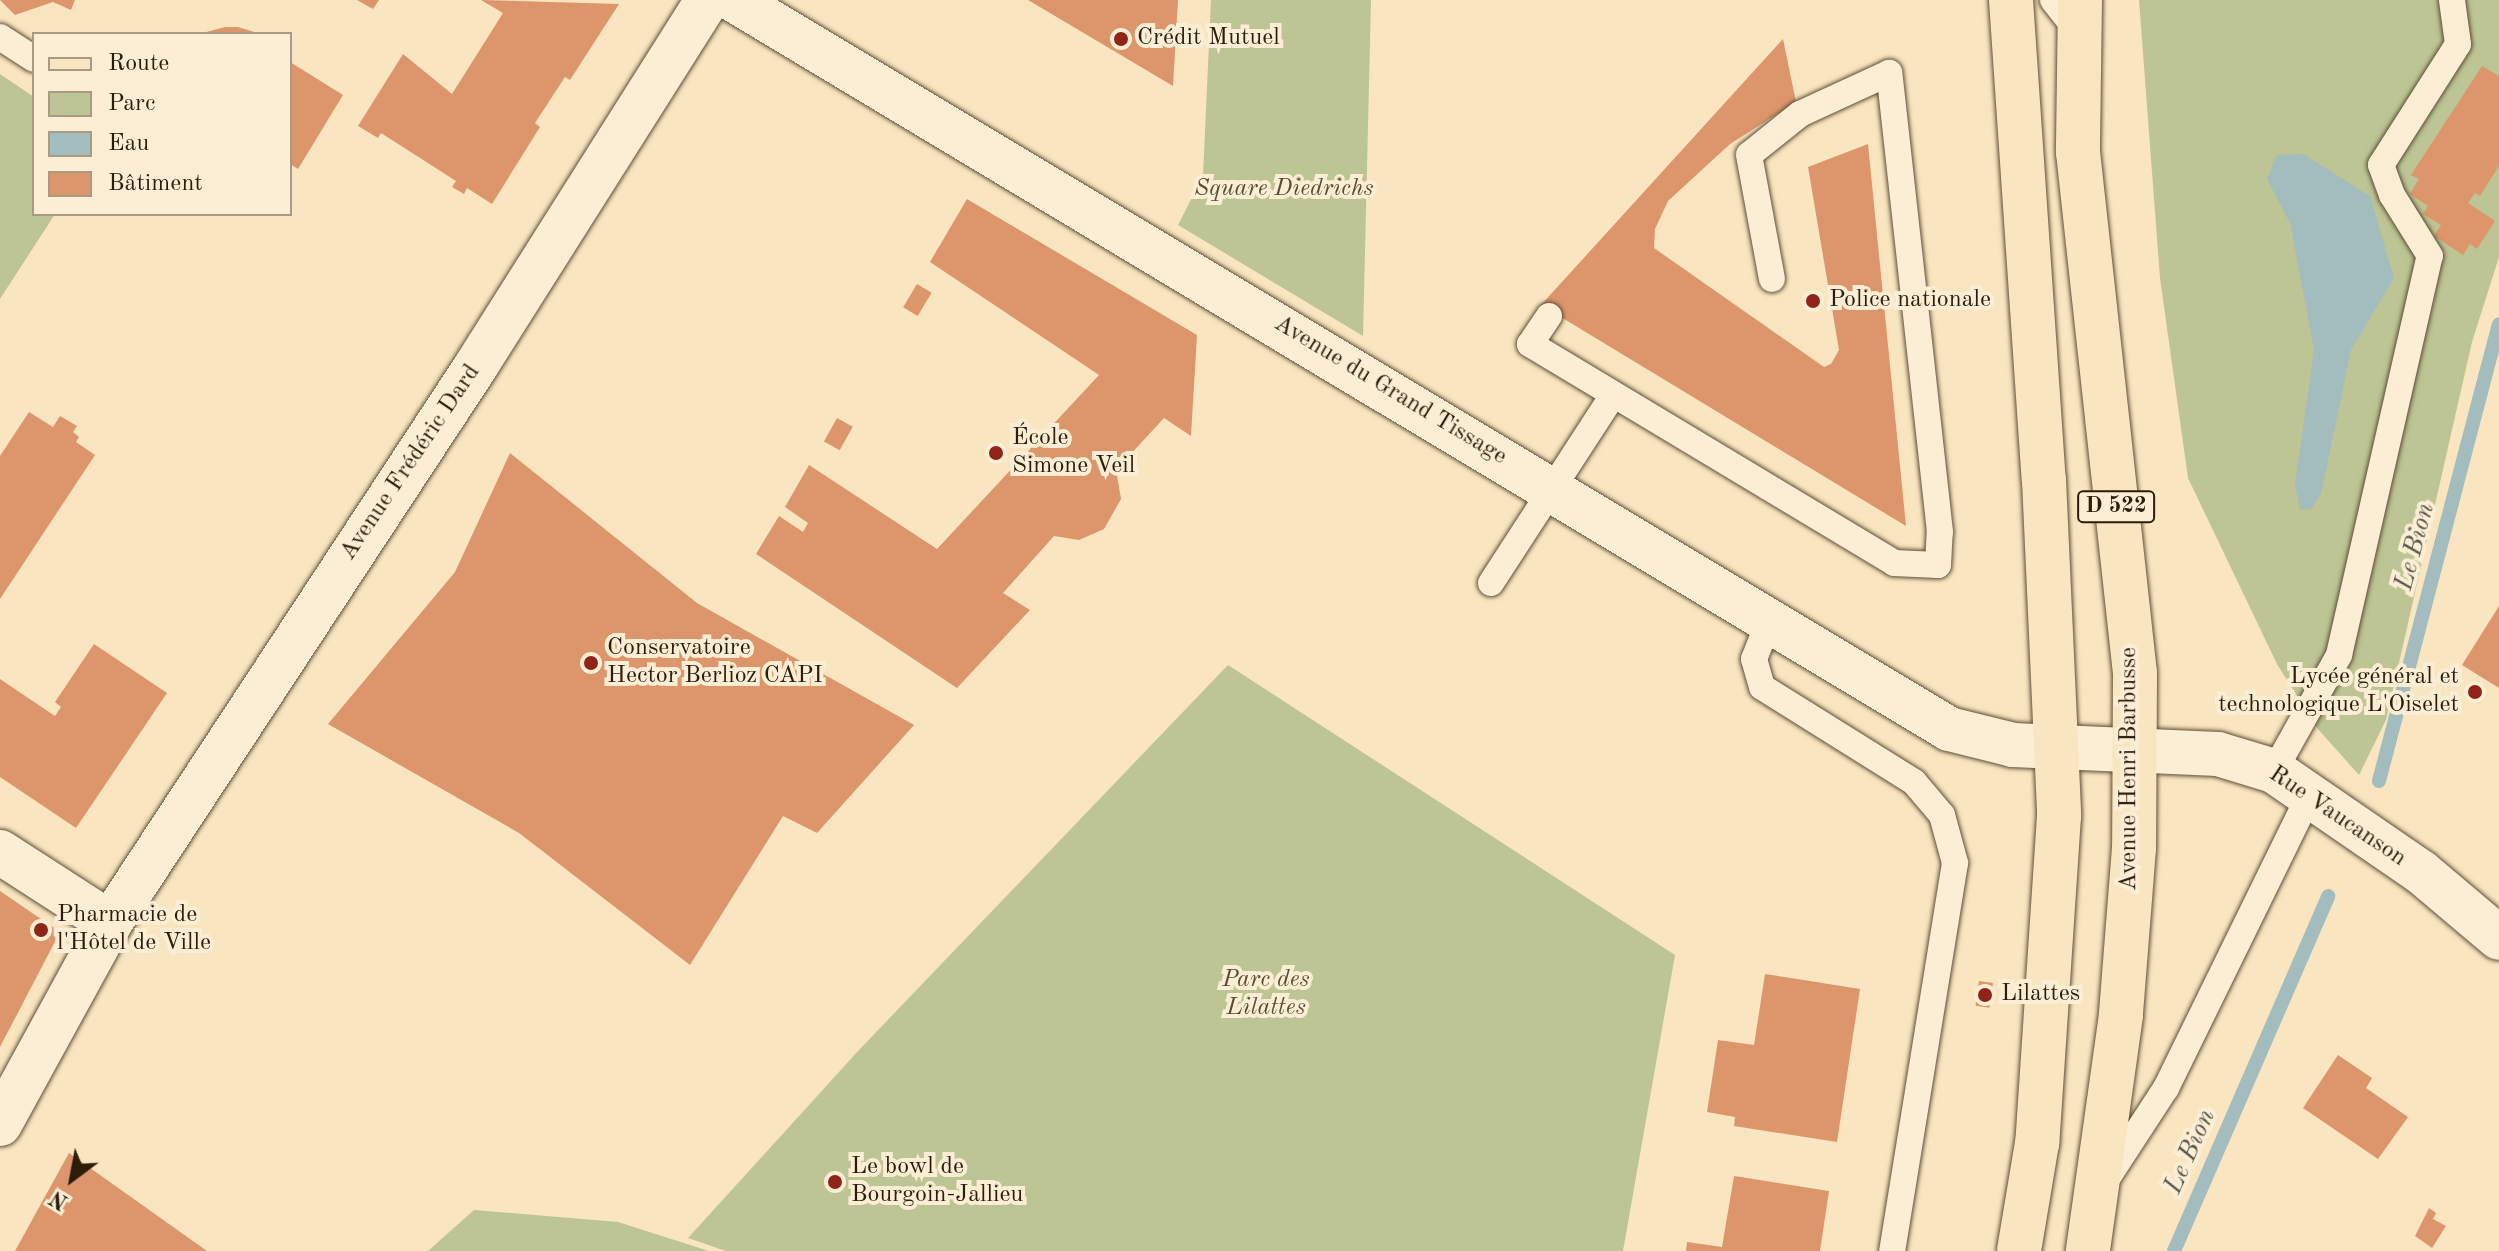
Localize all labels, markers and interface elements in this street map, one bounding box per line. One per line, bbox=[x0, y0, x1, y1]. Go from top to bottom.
place label: Crédit Mutuel bbox=[1137, 25, 1280, 53]
marker: Crédit Mutuel bbox=[1112, 30, 1130, 48]
legend bbox=[32, 32, 292, 216]
text: Route bbox=[108, 52, 169, 76]
text: Parc bbox=[108, 92, 155, 116]
text: Eau bbox=[108, 132, 149, 156]
text: Bâtiment bbox=[108, 172, 203, 196]
park label: Square Diedrichs bbox=[1194, 176, 1374, 204]
place label: Police nationale bbox=[1829, 287, 1991, 315]
marker: Police nationale bbox=[1804, 292, 1822, 310]
street label: Avenue du Grand Tissage bbox=[1268, 310, 1512, 472]
street label: Avenue Frédéric Dard bbox=[335, 360, 487, 566]
place label: École Simone Veil bbox=[1012, 425, 1135, 481]
marker: École Simone Veil bbox=[987, 444, 1005, 462]
road number: D 522 bbox=[2076, 489, 2156, 525]
water label: Le Bion bbox=[2389, 500, 2443, 594]
place label: Conservatoire Hector Berlioz CAPI bbox=[607, 635, 823, 691]
street label: Avenue Henri Barbusse bbox=[2116, 647, 2144, 891]
marker: Conservatoire Hector Berlioz CAPI bbox=[582, 654, 600, 672]
place label: Lycée général et technologique L'Oiselet bbox=[2218, 664, 2459, 720]
marker: Lycée général et technologique L'Oiselet bbox=[2466, 683, 2484, 701]
street label: Rue Vaucanson bbox=[2263, 760, 2411, 874]
place label: Pharmacie de l'Hôtel de Ville bbox=[57, 902, 211, 958]
marker: Pharmacie de l'Hôtel de Ville bbox=[32, 921, 50, 939]
park label: Parc des Lilattes bbox=[1222, 967, 1310, 1023]
place label: Lilattes bbox=[2001, 981, 2080, 1009]
marker: Lilattes bbox=[1976, 986, 1994, 1004]
water label: Le Bion bbox=[2159, 1105, 2223, 1199]
north arrow bbox=[32, 1139, 112, 1219]
place label: Le bowl de Bourgoin-Jallieu bbox=[851, 1154, 1023, 1210]
marker: Le bowl de Bourgoin-Jallieu bbox=[826, 1173, 844, 1191]
text: N bbox=[46, 1186, 72, 1213]

